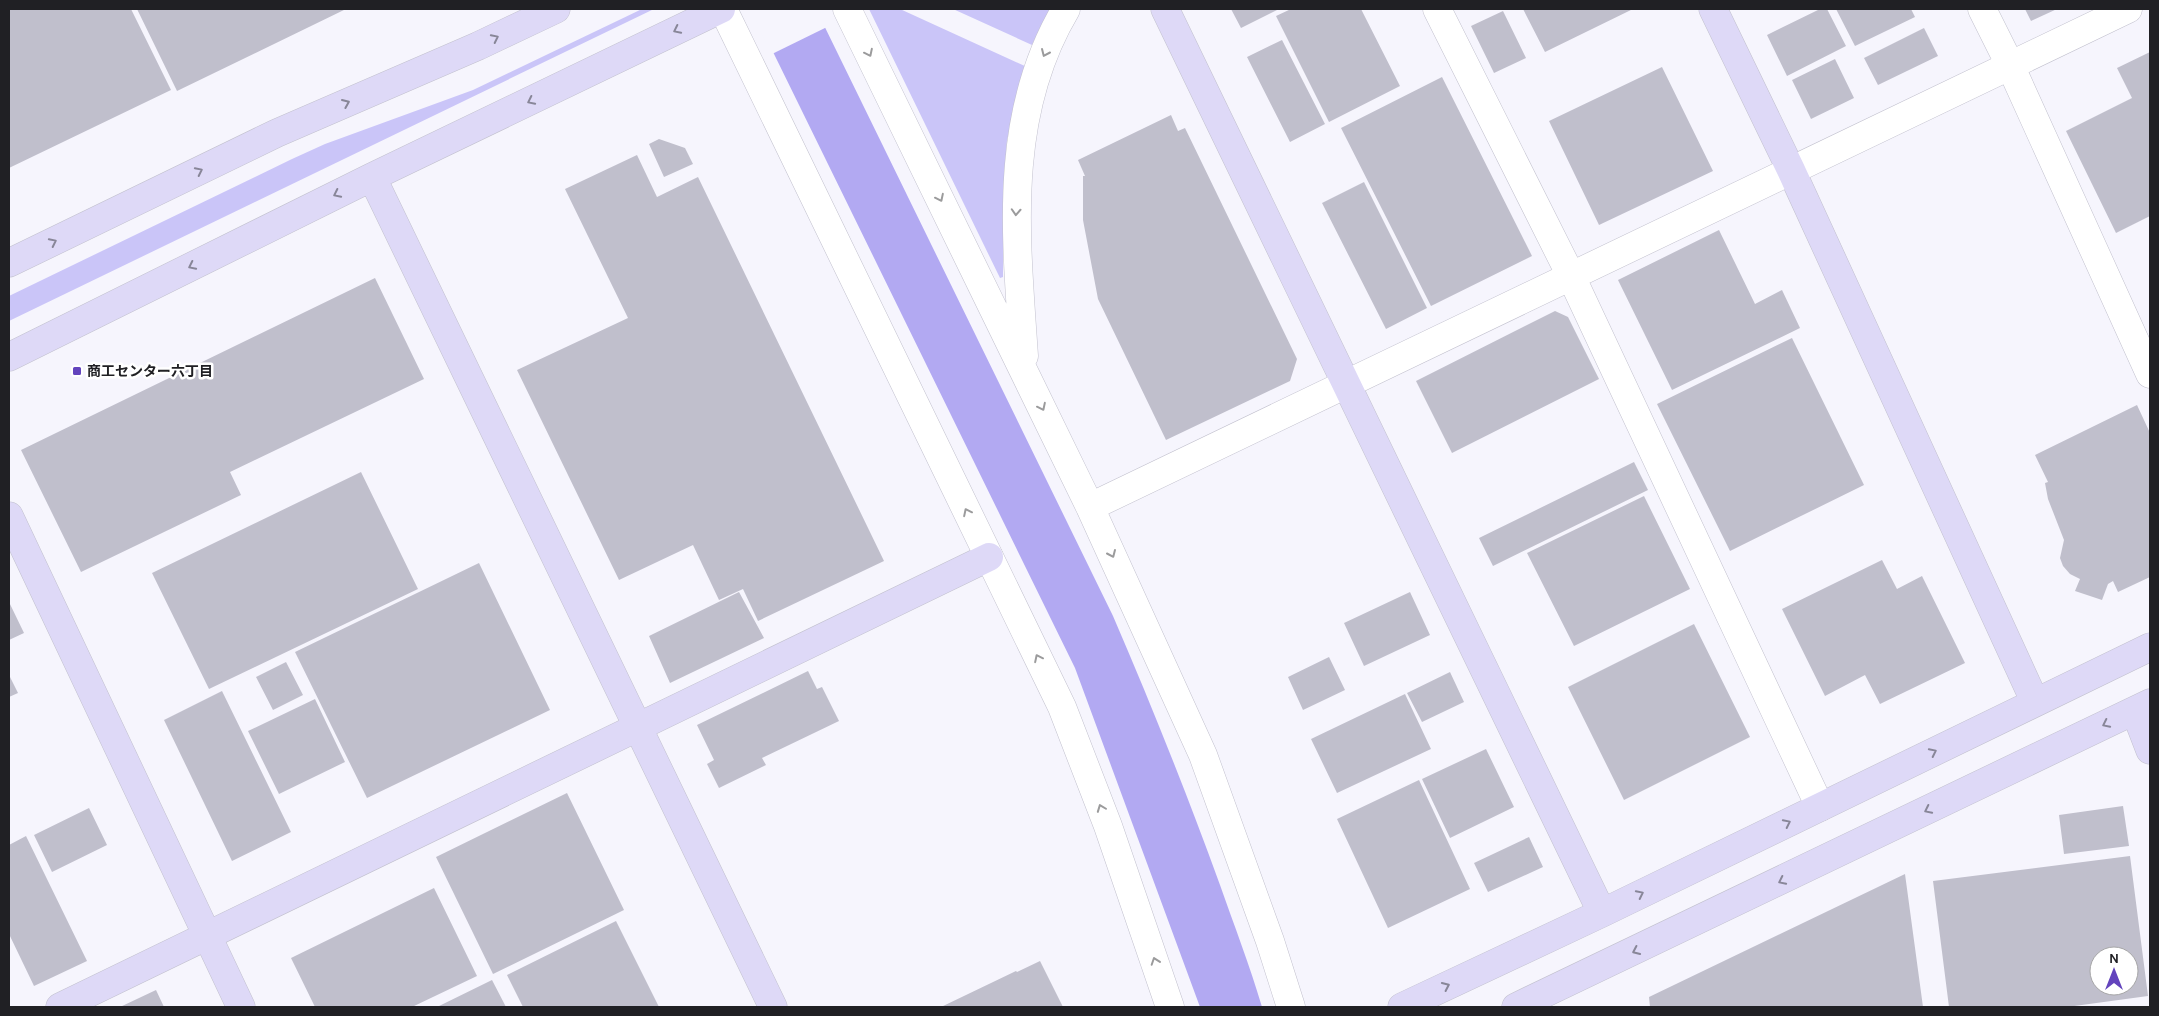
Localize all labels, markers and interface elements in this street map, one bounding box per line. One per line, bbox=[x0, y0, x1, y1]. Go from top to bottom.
one-way arrow bbox=[673, 24, 682, 34]
one-way arrow bbox=[490, 34, 499, 44]
one-way arrow bbox=[863, 47, 873, 56]
one-way arrow bbox=[1040, 48, 1051, 57]
one-way arrow bbox=[527, 94, 536, 105]
one-way arrow bbox=[342, 99, 350, 109]
one-way arrow bbox=[194, 167, 203, 177]
one-way arrow bbox=[333, 188, 342, 198]
one-way arrow bbox=[934, 193, 944, 202]
one-way arrow bbox=[1011, 208, 1021, 216]
one-way arrow bbox=[47, 238, 56, 248]
one-way arrow bbox=[188, 260, 197, 270]
place label: 商工センター六丁目 bbox=[87, 363, 213, 380]
marker: 商工センター六丁目 bbox=[71, 365, 83, 377]
one-way arrow bbox=[1036, 402, 1047, 411]
one-way arrow bbox=[963, 508, 973, 517]
one-way arrow bbox=[1105, 549, 1116, 558]
one-way arrow bbox=[1034, 654, 1044, 663]
one-way arrow bbox=[2102, 718, 2111, 728]
one-way arrow bbox=[1928, 748, 1937, 758]
one-way arrow bbox=[1097, 804, 1107, 813]
one-way arrow bbox=[1925, 804, 1934, 814]
one-way arrow bbox=[1781, 819, 1790, 829]
one-way arrow bbox=[1778, 875, 1787, 885]
one-way arrow bbox=[1635, 890, 1644, 900]
one-way arrow bbox=[1632, 945, 1641, 955]
north arrow bbox=[2089, 946, 2139, 996]
text: N bbox=[2109, 950, 2119, 967]
one-way arrow bbox=[1151, 957, 1161, 966]
one-way arrow bbox=[1441, 982, 1450, 993]

